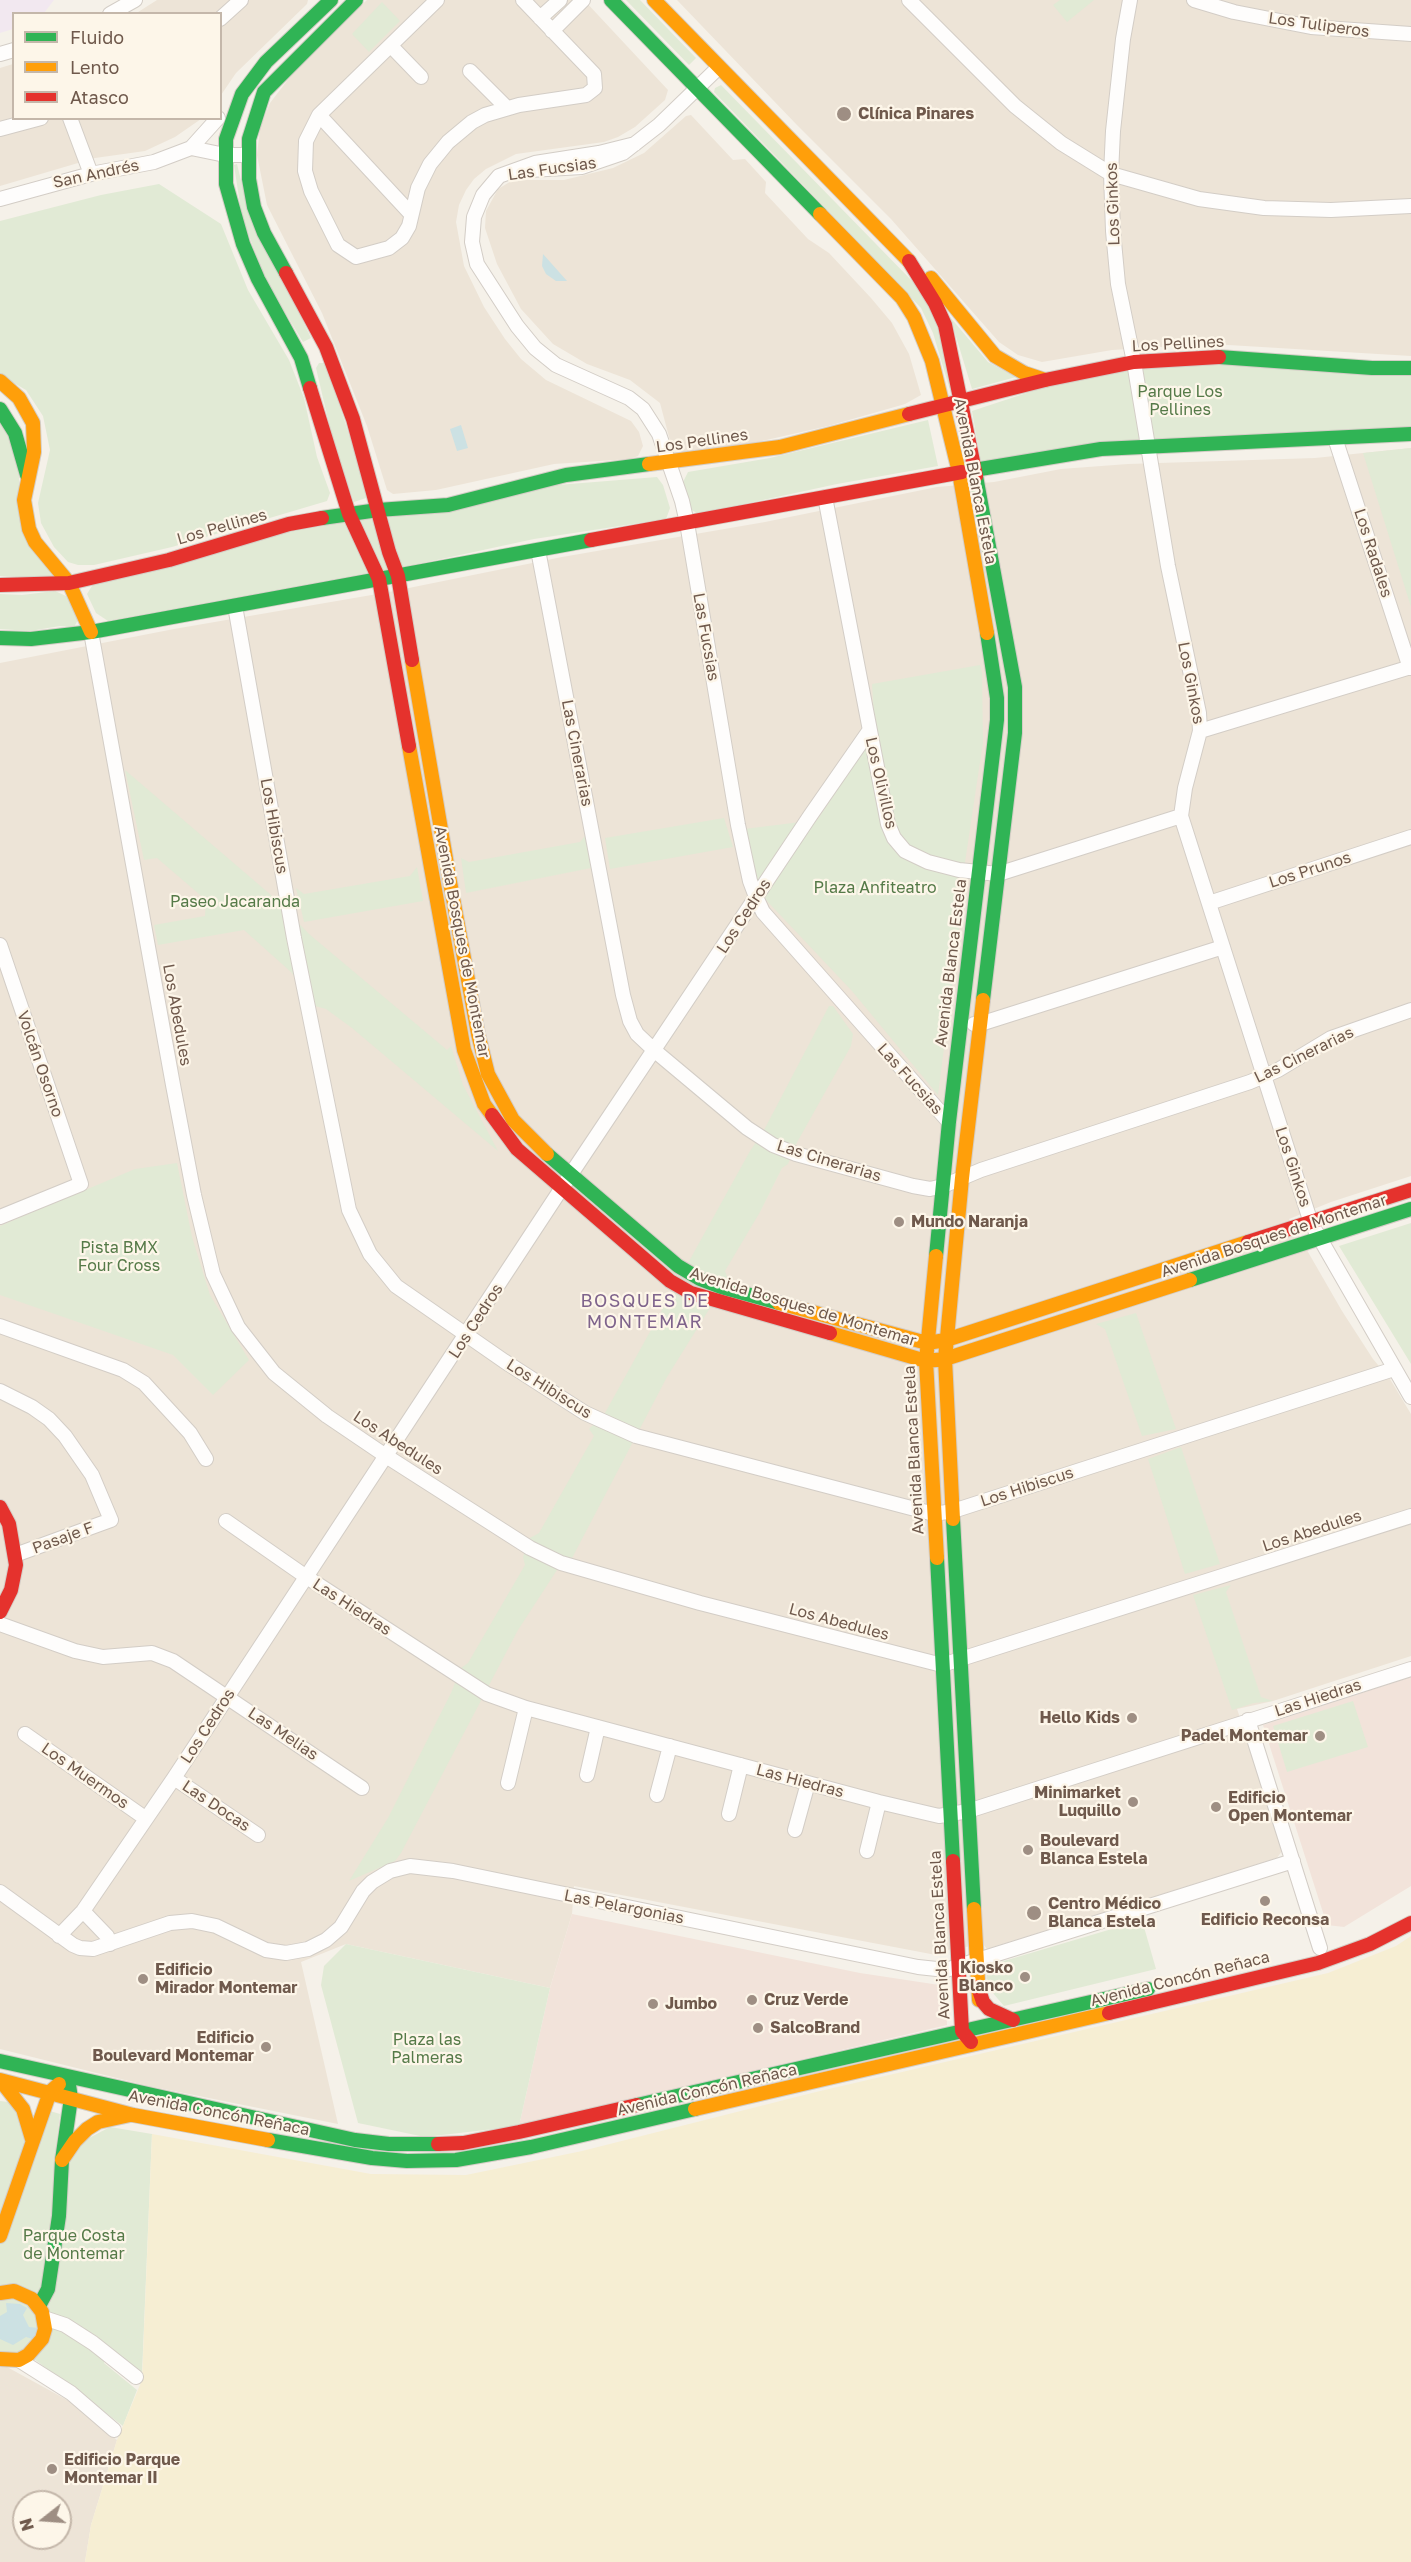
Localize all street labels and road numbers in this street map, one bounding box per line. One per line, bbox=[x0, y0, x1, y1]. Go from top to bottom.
street label: Los Tuliperos bbox=[1267, 8, 1371, 42]
street label: Las Fucsias bbox=[507, 153, 597, 185]
street label: San Andrés bbox=[51, 156, 141, 192]
street label: Los Ginkos bbox=[1102, 162, 1124, 246]
street label: Los Pellines bbox=[1131, 332, 1225, 356]
street label: Avenida Blanca Estela bbox=[949, 396, 1001, 566]
street label: Los Pellines bbox=[655, 425, 749, 457]
street label: Los Pellines bbox=[175, 505, 269, 549]
street label: Los Radales bbox=[1350, 506, 1396, 600]
street label: Las Fucsias bbox=[689, 592, 723, 682]
street label: Los Ginkos bbox=[1174, 640, 1208, 726]
street label: Las Cinerarias bbox=[557, 698, 597, 808]
street label: Los Olivillos bbox=[861, 735, 901, 831]
street label: Los Hibiscus bbox=[256, 777, 292, 875]
street label: Avenida Bosques de Montemar bbox=[430, 824, 494, 1060]
street label: Los Prunos bbox=[1266, 848, 1354, 892]
street label: Los Cedros bbox=[713, 875, 775, 957]
street label: Avenida Blanca Estela bbox=[931, 878, 971, 1048]
street label: Los Abedules bbox=[159, 963, 195, 1067]
street label: Volcán Osorno bbox=[13, 1008, 67, 1120]
street label: Las Cinerarias bbox=[1251, 1023, 1357, 1087]
street label: Las Fucsias bbox=[873, 1040, 947, 1118]
street label: Los Ginkos bbox=[1271, 1124, 1315, 1210]
street label: Las Cinerarias bbox=[774, 1136, 884, 1186]
street label: Avenida Bosques de Montemar bbox=[1159, 1190, 1389, 1282]
street label: Avenida Bosques de Montemar bbox=[687, 1263, 919, 1351]
street label: Los Cedros bbox=[445, 1280, 507, 1362]
street label: Los Hibiscus bbox=[503, 1355, 595, 1423]
street label: Avenida Blanca Estela bbox=[900, 1365, 928, 1535]
street label: Los Abedules bbox=[350, 1407, 446, 1479]
street label: Los Hibiscus bbox=[978, 1463, 1076, 1511]
street label: Los Abedules bbox=[1260, 1506, 1364, 1556]
street label: Pasaje F bbox=[30, 1518, 96, 1558]
street label: Las Hiedras bbox=[309, 1574, 395, 1640]
street label: Los Abedules bbox=[787, 1599, 891, 1645]
street label: Las Hiedras bbox=[1272, 1675, 1364, 1721]
street label: Los Cedros bbox=[177, 1685, 239, 1767]
street label: Las Melias bbox=[244, 1703, 322, 1765]
street label: Los Muermos bbox=[38, 1739, 132, 1813]
street label: Las Hiedras bbox=[754, 1760, 846, 1802]
street label: Las Docas bbox=[178, 1776, 254, 1836]
street label: Avenida Blanca Estela bbox=[926, 1850, 954, 2020]
street label: Las Pelargonias bbox=[562, 1886, 686, 1928]
street label: Avenida Concón Reñaca bbox=[1089, 1947, 1271, 2011]
street label: Avenida Concón Reñaca bbox=[615, 2060, 799, 2120]
street label: Avenida Concón Reñaca bbox=[127, 2086, 311, 2140]

